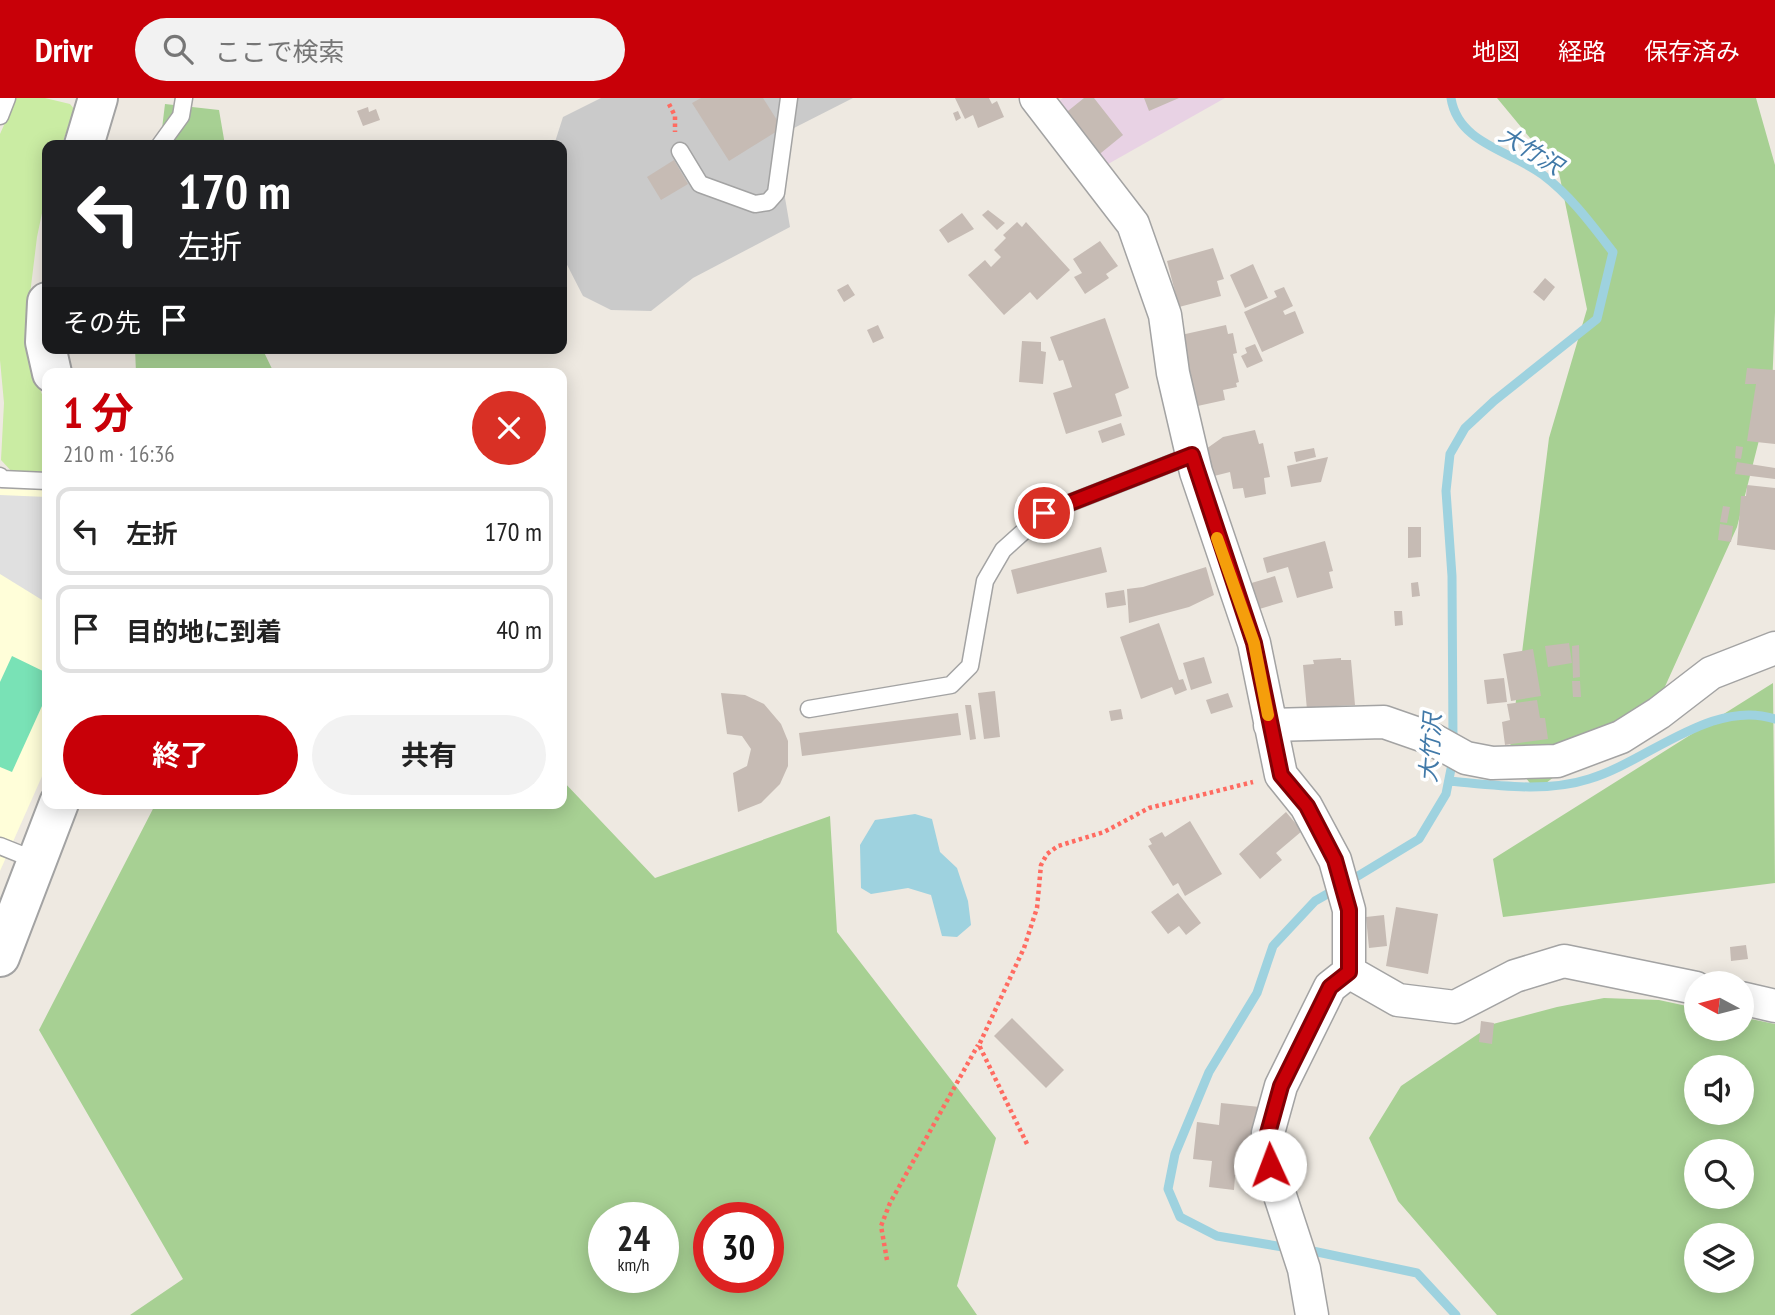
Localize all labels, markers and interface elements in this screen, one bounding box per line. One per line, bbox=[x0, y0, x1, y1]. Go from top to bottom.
search box bbox=[135, 18, 625, 81]
text: Drivr bbox=[35, 28, 93, 71]
icon: search bbox=[159, 30, 197, 68]
text: ここで検索 bbox=[215, 35, 345, 68]
text: 地図 bbox=[1472, 36, 1520, 67]
text: 経路 bbox=[1558, 36, 1606, 67]
text: 保存済み bbox=[1644, 36, 1740, 67]
water label: 大竹沢 bbox=[1494, 119, 1570, 182]
text: 170 m bbox=[178, 159, 291, 223]
icon: left bbox=[63, 168, 154, 259]
text: 左折 bbox=[178, 225, 242, 267]
icon: arrive bbox=[155, 301, 193, 339]
text: その先 bbox=[63, 306, 141, 339]
text: 1 分 bbox=[63, 385, 134, 440]
button: close bbox=[472, 391, 546, 465]
text: 210 m · 16:36 bbox=[63, 439, 175, 468]
pin bbox=[1014, 483, 1074, 543]
icon: arrive bbox=[1025, 494, 1063, 532]
icon: left bbox=[67, 512, 105, 550]
text: 170 m bbox=[484, 515, 542, 548]
text: 左折 bbox=[126, 517, 178, 550]
icon: arrive bbox=[67, 610, 105, 648]
text: 40 m bbox=[496, 613, 542, 646]
text: 目的地に到着 bbox=[126, 615, 282, 648]
water label: 大竹沢 bbox=[1413, 710, 1447, 783]
button: 終了 bbox=[63, 715, 298, 795]
button: 共有 bbox=[312, 715, 546, 795]
north arrow bbox=[1684, 971, 1754, 1041]
map controls bbox=[1684, 971, 1754, 1293]
button: sound bbox=[1684, 1055, 1754, 1125]
position arrow bbox=[1233, 1128, 1307, 1202]
button: search bbox=[1684, 1139, 1754, 1209]
speed limit sign: 30 bbox=[693, 1202, 784, 1293]
text: 24 bbox=[617, 1215, 650, 1261]
button: layers bbox=[1684, 1223, 1754, 1293]
text: km/h bbox=[618, 1253, 649, 1276]

